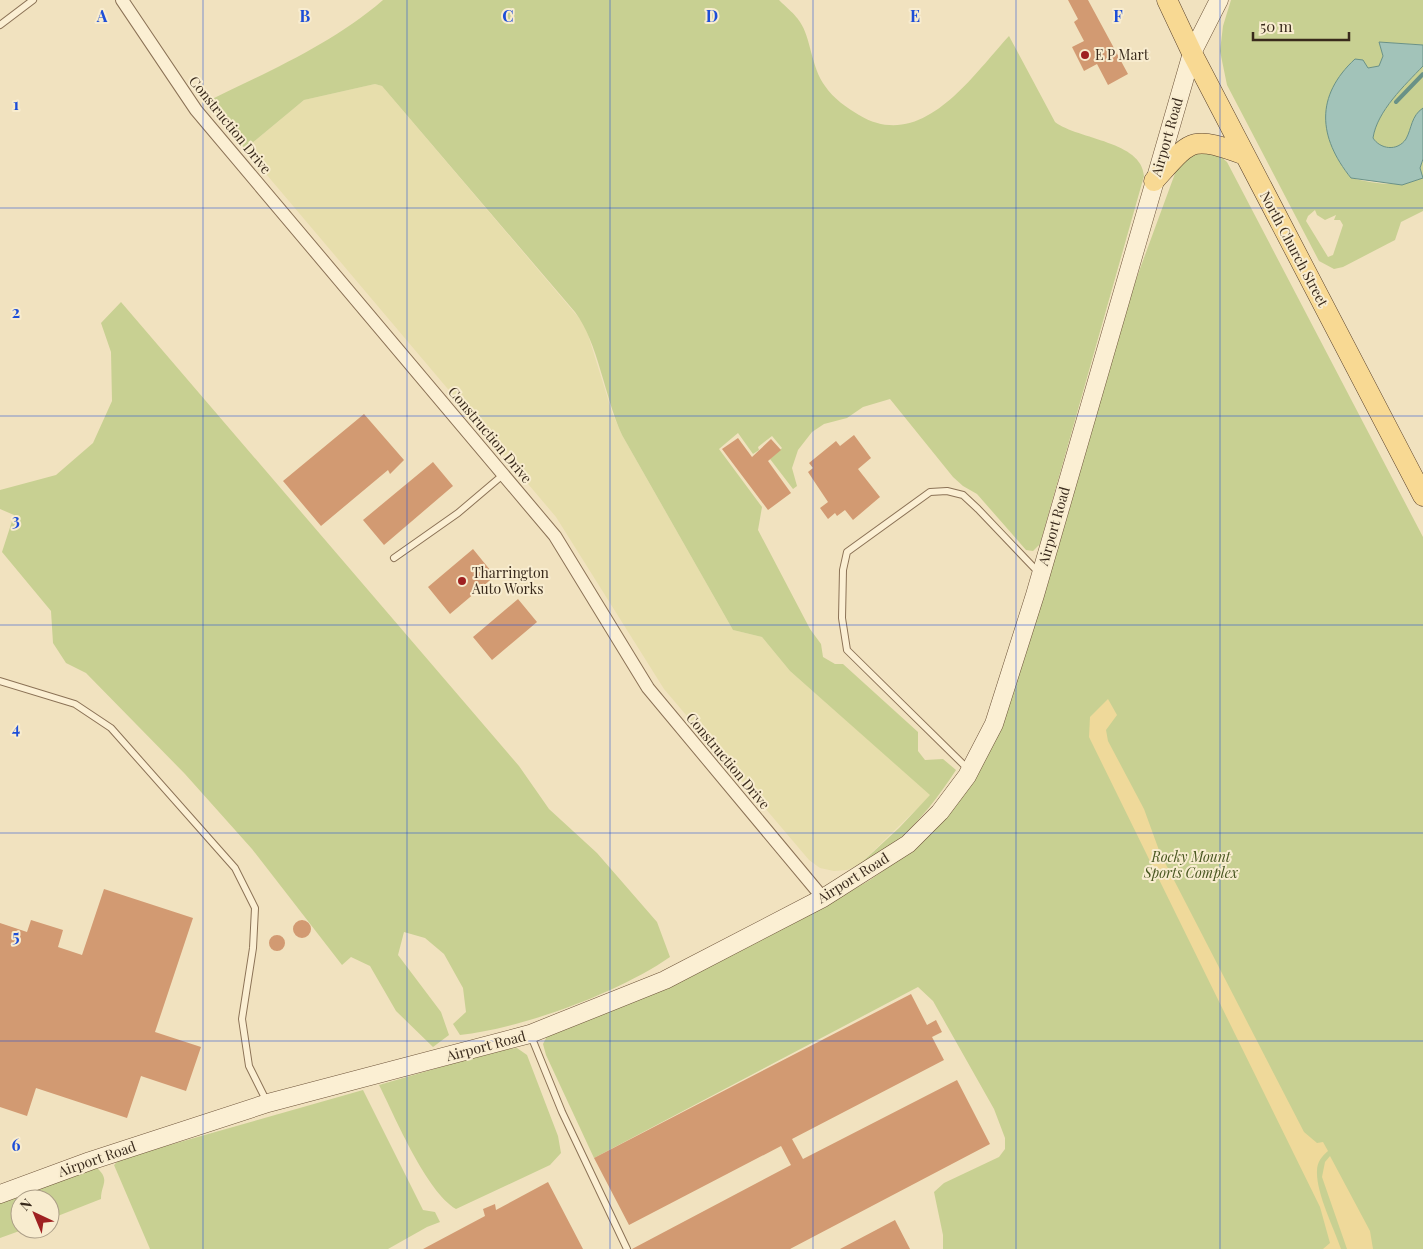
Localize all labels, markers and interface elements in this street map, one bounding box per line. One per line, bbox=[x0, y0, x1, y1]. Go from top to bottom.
text: A bbox=[96, 5, 108, 26]
text: B bbox=[300, 5, 311, 26]
text: C bbox=[502, 5, 514, 26]
text: D bbox=[706, 5, 718, 26]
text: E bbox=[910, 5, 920, 26]
text: F bbox=[1113, 5, 1123, 26]
scale bar bbox=[1253, 10, 1349, 42]
text: 50 m bbox=[1260, 16, 1293, 36]
place label: E P Mart bbox=[1095, 45, 1150, 64]
marker: E P Mart bbox=[1079, 49, 1091, 61]
street label: Construction Drive bbox=[185, 72, 276, 178]
text: 1 bbox=[13, 93, 19, 114]
street label: Airport Road bbox=[1146, 95, 1187, 179]
street label: North Church Street bbox=[1256, 188, 1333, 311]
text: 2 bbox=[12, 301, 20, 322]
street label: Construction Drive bbox=[444, 382, 537, 487]
street label: Airport Road bbox=[1033, 484, 1074, 568]
text: 3 bbox=[12, 509, 20, 530]
place label: Tharrington Auto Works bbox=[471, 563, 550, 598]
marker: Tharrington Auto Works bbox=[456, 575, 468, 587]
street label: Construction Drive bbox=[682, 708, 775, 813]
text: 4 bbox=[12, 717, 20, 738]
park label: Rocky Mount Sports Complex bbox=[1143, 847, 1239, 882]
street label: Airport Road bbox=[812, 848, 892, 908]
text: 5 bbox=[12, 925, 20, 946]
street label: Airport Road bbox=[443, 1026, 528, 1065]
text: 6 bbox=[12, 1134, 21, 1155]
street label: Airport Road bbox=[54, 1136, 138, 1181]
north arrow bbox=[10, 1189, 60, 1239]
text: N bbox=[15, 1194, 36, 1215]

